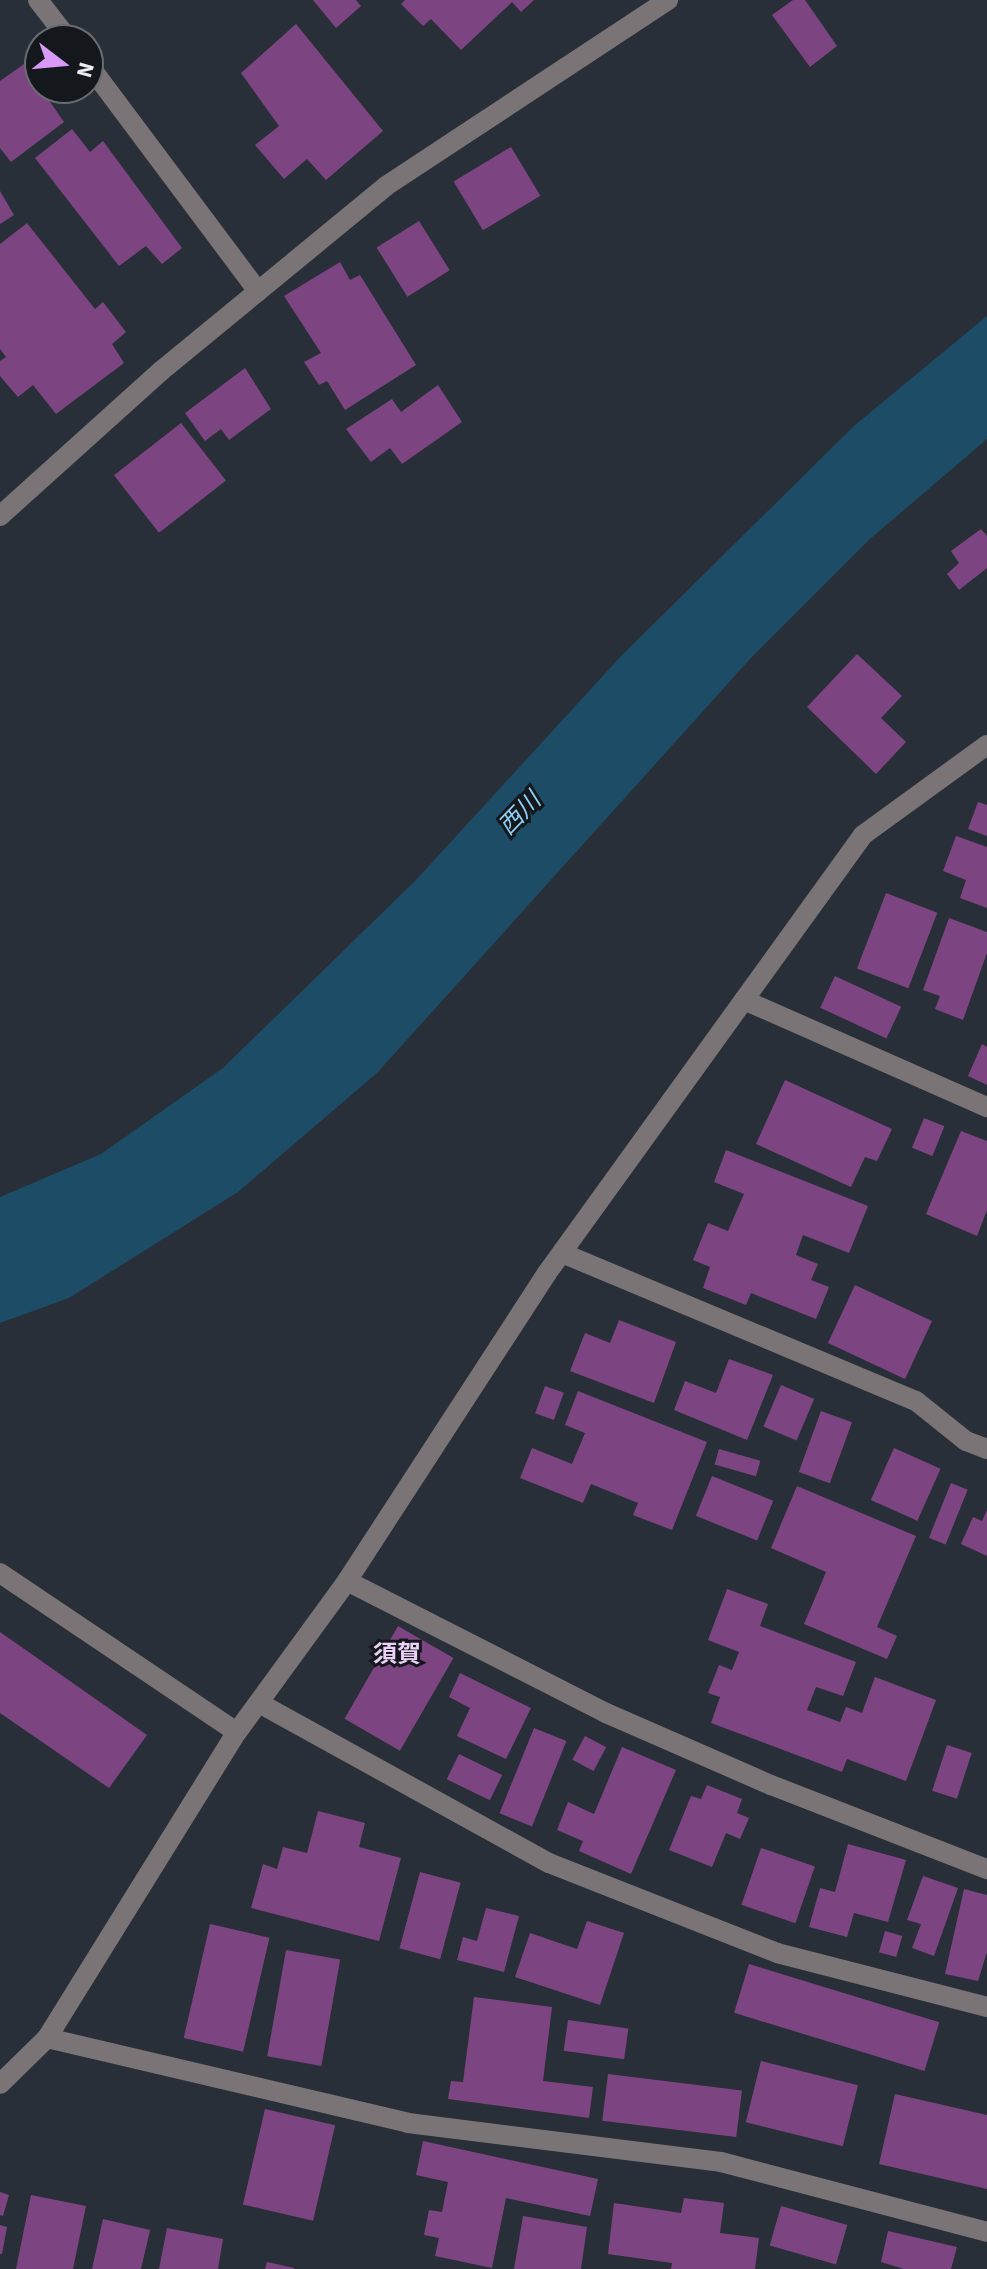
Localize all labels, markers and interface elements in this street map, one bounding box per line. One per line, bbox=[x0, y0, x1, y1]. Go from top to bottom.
north arrow bbox=[24, 24, 104, 104]
text: N bbox=[68, 59, 103, 82]
water label: 西川 bbox=[493, 787, 547, 841]
district label: 須賀 bbox=[373, 1641, 421, 1669]

